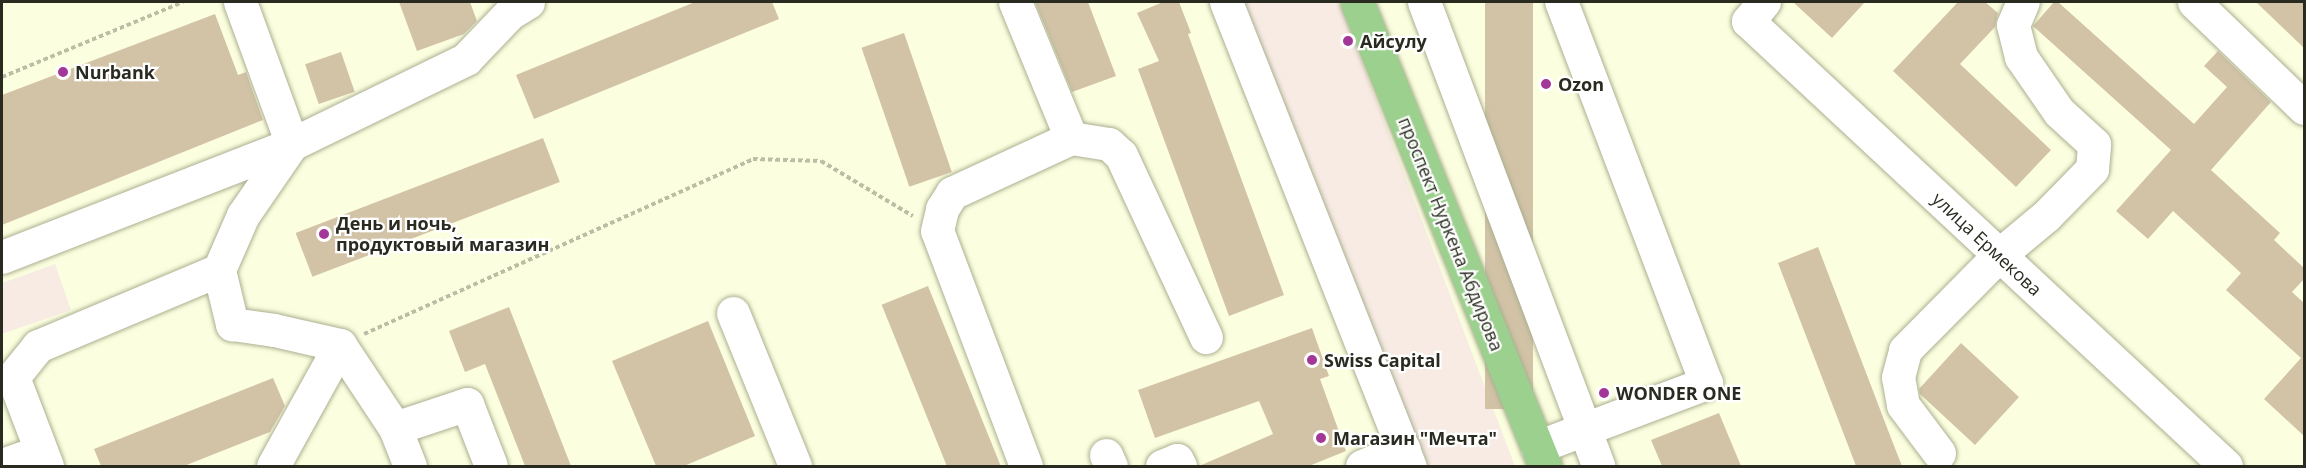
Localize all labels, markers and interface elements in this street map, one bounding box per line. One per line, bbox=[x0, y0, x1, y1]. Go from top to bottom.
place label: Айсулу bbox=[1360, 30, 1427, 52]
marker: Айсулу bbox=[1341, 34, 1355, 48]
place label: Nurbank bbox=[75, 61, 155, 83]
marker: Nurbank bbox=[56, 65, 70, 79]
place label: Ozon bbox=[1558, 73, 1604, 95]
marker: Ozon bbox=[1539, 77, 1553, 91]
street label: проспект Нуркена Абдирова bbox=[1394, 114, 1508, 354]
street label: улица Ермекова bbox=[1928, 188, 2046, 300]
place label: День и ночь, продуктовый магазин bbox=[336, 213, 549, 256]
marker: День и ночь, продуктовый магазин bbox=[317, 227, 331, 241]
place label: Swiss Capital bbox=[1324, 349, 1441, 371]
marker: Swiss Capital bbox=[1305, 353, 1319, 367]
place label: WONDER ONE bbox=[1616, 382, 1741, 404]
marker: WONDER ONE bbox=[1597, 386, 1611, 400]
place label: Магазин "Мечта" bbox=[1333, 427, 1497, 449]
marker: Магазин "Мечта" bbox=[1314, 431, 1328, 445]

